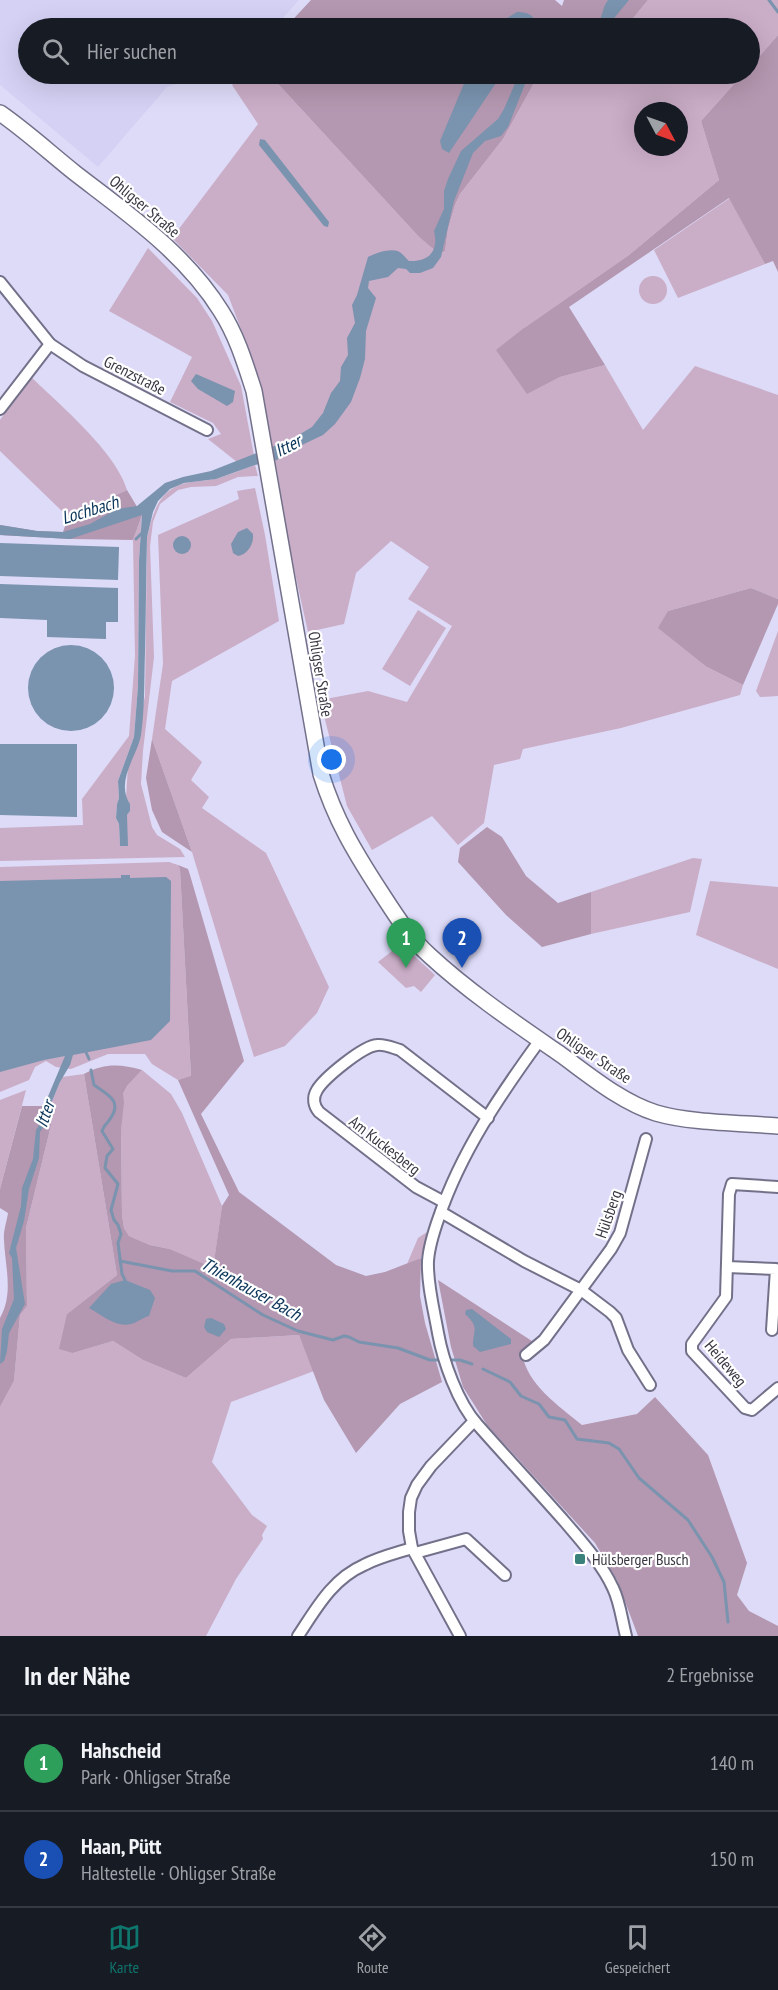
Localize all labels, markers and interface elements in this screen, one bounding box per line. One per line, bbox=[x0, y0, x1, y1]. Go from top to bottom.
search box bbox=[18, 18, 760, 84]
icon: search bbox=[39, 35, 72, 68]
text: Hier suchen bbox=[87, 37, 177, 65]
north arrow bbox=[634, 102, 688, 156]
street label: Ohligser Straße bbox=[106, 171, 184, 241]
street label: Grenzstraße bbox=[101, 351, 169, 399]
water label: Itter bbox=[271, 428, 307, 462]
water label: Lochbach bbox=[59, 490, 122, 529]
street label: Ohligser Straße bbox=[304, 630, 338, 718]
your location bbox=[317, 745, 346, 774]
pin: 1 bbox=[386, 918, 426, 968]
pin: 2 bbox=[442, 918, 482, 968]
street label: Ohligser Straße bbox=[553, 1023, 635, 1087]
water label: Itter bbox=[29, 1095, 61, 1130]
street label: Am Kuckesberg bbox=[346, 1111, 424, 1179]
street label: Hülsberg bbox=[590, 1187, 626, 1241]
water label: Thienhauser Bach bbox=[197, 1252, 306, 1326]
street label: Heideweg bbox=[701, 1336, 751, 1390]
place label: Hülsberger Busch bbox=[592, 1549, 689, 1569]
marker: Hülsberger Busch bbox=[573, 1552, 587, 1566]
text: In der Nähe bbox=[24, 1659, 130, 1692]
text: 2 Ergebnisse bbox=[666, 1662, 754, 1688]
text: Hahscheid bbox=[81, 1736, 161, 1764]
text: 1 bbox=[39, 1750, 48, 1776]
text: 140 m bbox=[710, 1750, 754, 1776]
text: Park · Ohligser Straße bbox=[81, 1764, 231, 1790]
text: Haan, Pütt bbox=[81, 1832, 161, 1860]
text: 2 bbox=[39, 1846, 48, 1872]
text: 150 m bbox=[710, 1846, 754, 1872]
text: Haltestelle · Ohligser Straße bbox=[81, 1860, 276, 1886]
tab: Karte bbox=[108, 1921, 141, 1977]
tab: Route bbox=[356, 1921, 389, 1977]
tab: Gespeichert bbox=[605, 1921, 670, 1977]

